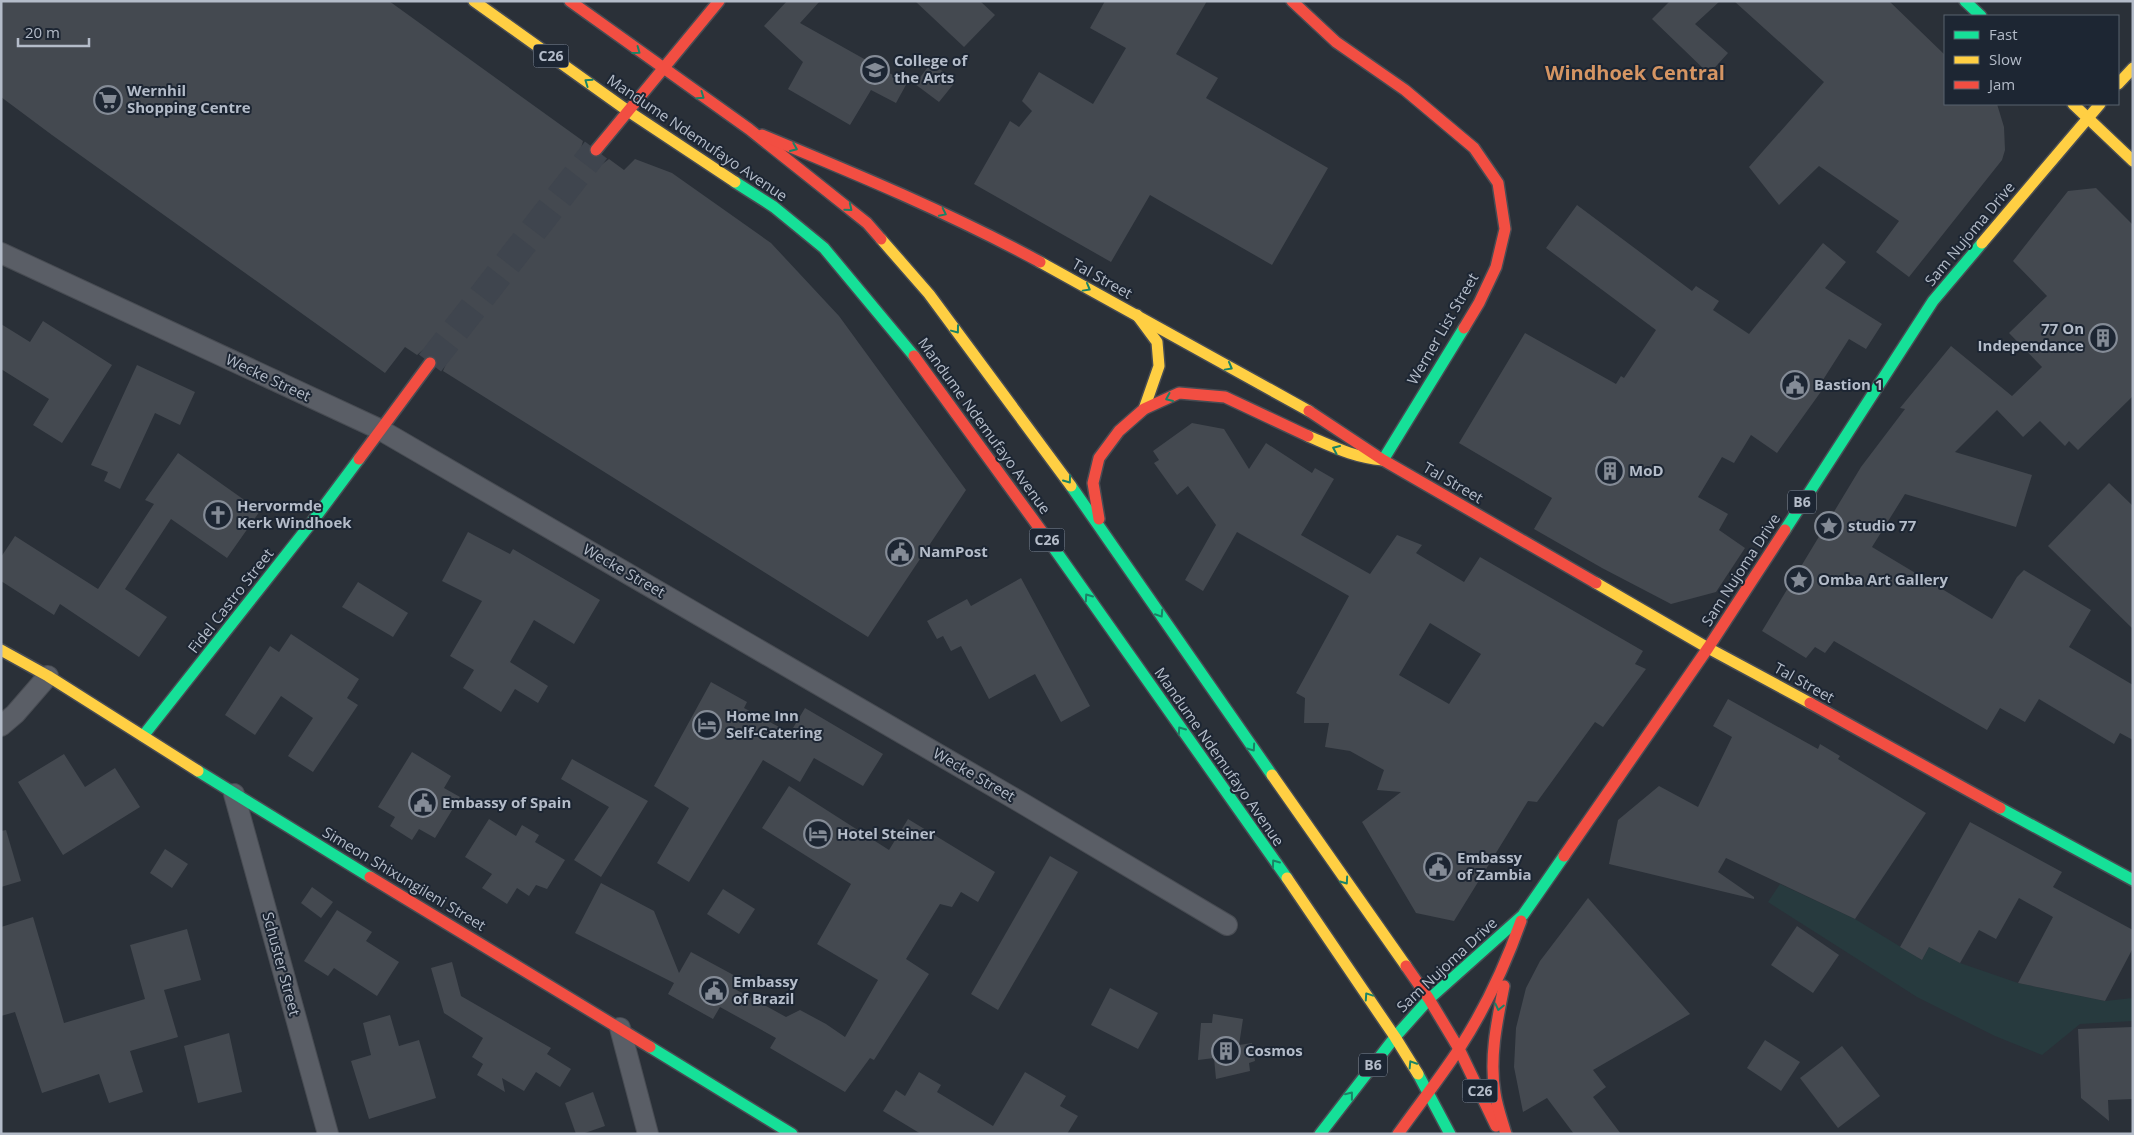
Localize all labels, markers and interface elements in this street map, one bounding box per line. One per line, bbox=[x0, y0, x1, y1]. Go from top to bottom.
scale bar bbox=[18, 15, 89, 47]
legend bbox=[1944, 15, 2119, 105]
text: 20 m bbox=[25, 22, 60, 42]
text: Fast bbox=[1989, 24, 2018, 44]
road number: C26 bbox=[534, 44, 568, 68]
one-way arrow bbox=[632, 44, 641, 54]
text: Slow bbox=[1989, 49, 2022, 69]
place label: College of the Arts bbox=[894, 50, 968, 87]
school or university icon: College of the Arts bbox=[860, 55, 890, 85]
district label: Windhoek Central bbox=[1545, 59, 1725, 86]
street label: Mandume Ndemufayo Avenue bbox=[603, 69, 792, 205]
text: Jam bbox=[1987, 74, 2015, 94]
one-way arrow bbox=[585, 79, 594, 88]
place label: Wernhil Shopping Centre bbox=[127, 80, 251, 117]
supermarket icon: Wernhil Shopping Centre bbox=[93, 85, 123, 115]
one-way arrow bbox=[696, 90, 705, 99]
one-way arrow bbox=[789, 142, 798, 153]
street label: Sam Nujoma Drive bbox=[1920, 177, 2019, 290]
one-way arrow bbox=[843, 203, 852, 212]
one-way arrow bbox=[938, 206, 947, 217]
street label: Tal Street bbox=[1069, 253, 1136, 303]
street label: Werner List Street bbox=[1402, 269, 1482, 388]
one-way arrow bbox=[1081, 282, 1090, 292]
place label: 77 On Independance bbox=[1978, 318, 2084, 355]
building icon: 77 On Independance bbox=[2088, 323, 2118, 353]
one-way arrow bbox=[950, 324, 958, 333]
street label: Mandume Ndemufayo Avenue bbox=[914, 333, 1056, 518]
street label: Wecke Street bbox=[223, 349, 314, 406]
one-way arrow bbox=[1223, 360, 1232, 370]
public building icon: Bastion 1 bbox=[1780, 370, 1810, 400]
place label: Bastion 1 bbox=[1814, 374, 1883, 394]
one-way arrow bbox=[1165, 391, 1174, 402]
one-way arrow bbox=[1332, 444, 1341, 455]
building icon: MoD bbox=[1595, 456, 1625, 486]
street label: Tal Street bbox=[1420, 457, 1487, 507]
place label: MoD bbox=[1629, 460, 1664, 480]
one-way arrow bbox=[1061, 475, 1071, 484]
road number: B6 bbox=[1788, 491, 1816, 514]
place label: Hervormde Kerk Windhoek bbox=[237, 495, 352, 532]
church icon: Hervormde Kerk Windhoek bbox=[203, 500, 233, 530]
street label: Sam Nujoma Drive bbox=[1696, 509, 1784, 630]
place icon: studio 77 bbox=[1814, 511, 1844, 541]
place label: studio 77 bbox=[1848, 515, 1917, 535]
road number: C26 bbox=[1030, 528, 1064, 552]
public building icon: NamPost bbox=[885, 537, 915, 567]
street label: Wecke Street bbox=[580, 539, 669, 602]
place label: NamPost bbox=[919, 541, 988, 561]
street label: Fidel Castro Street bbox=[183, 544, 278, 657]
place icon: Omba Art Gallery bbox=[1784, 565, 1814, 595]
place label: Omba Art Gallery bbox=[1818, 569, 1948, 589]
one-way arrow bbox=[1085, 593, 1094, 603]
one-way arrow bbox=[1154, 608, 1164, 617]
street label: Tal Street bbox=[1771, 657, 1838, 707]
street label: Mandume Ndemufayo Avenue bbox=[1150, 663, 1289, 850]
place label: Home Inn Self-Catering bbox=[726, 705, 823, 742]
hotel icon: Home Inn Self-Catering bbox=[692, 710, 722, 740]
one-way arrow bbox=[1179, 727, 1187, 736]
one-way arrow bbox=[1246, 742, 1255, 751]
street label: Wecke Street bbox=[930, 743, 1019, 806]
public building icon: Embassy of Spain bbox=[408, 788, 438, 818]
place label: Embassy of Spain bbox=[442, 792, 571, 812]
hotel icon: Hotel Steiner bbox=[803, 819, 833, 849]
street label: Simeon Shixungileni Street bbox=[319, 821, 490, 935]
place label: Hotel Steiner bbox=[837, 823, 936, 843]
place label: Embassy of Zambia bbox=[1457, 847, 1532, 884]
public building icon: Embassy of Zambia bbox=[1423, 852, 1453, 882]
one-way arrow bbox=[1272, 859, 1281, 869]
one-way arrow bbox=[1339, 875, 1348, 885]
street label: Schuster Street bbox=[259, 910, 305, 1018]
street label: Sam Nujoma Drive bbox=[1392, 912, 1501, 1016]
place label: Embassy of Brazil bbox=[733, 971, 799, 1008]
public building icon: Embassy of Brazil bbox=[699, 976, 729, 1006]
one-way arrow bbox=[1365, 993, 1374, 1002]
one-way arrow bbox=[1494, 1003, 1505, 1012]
building icon: Cosmos bbox=[1211, 1036, 1241, 1066]
place label: Cosmos bbox=[1245, 1040, 1303, 1060]
road number: B6 bbox=[1359, 1054, 1387, 1076]
one-way arrow bbox=[1408, 1061, 1418, 1070]
road number: C26 bbox=[1462, 1080, 1498, 1102]
one-way arrow bbox=[1344, 1091, 1353, 1101]

